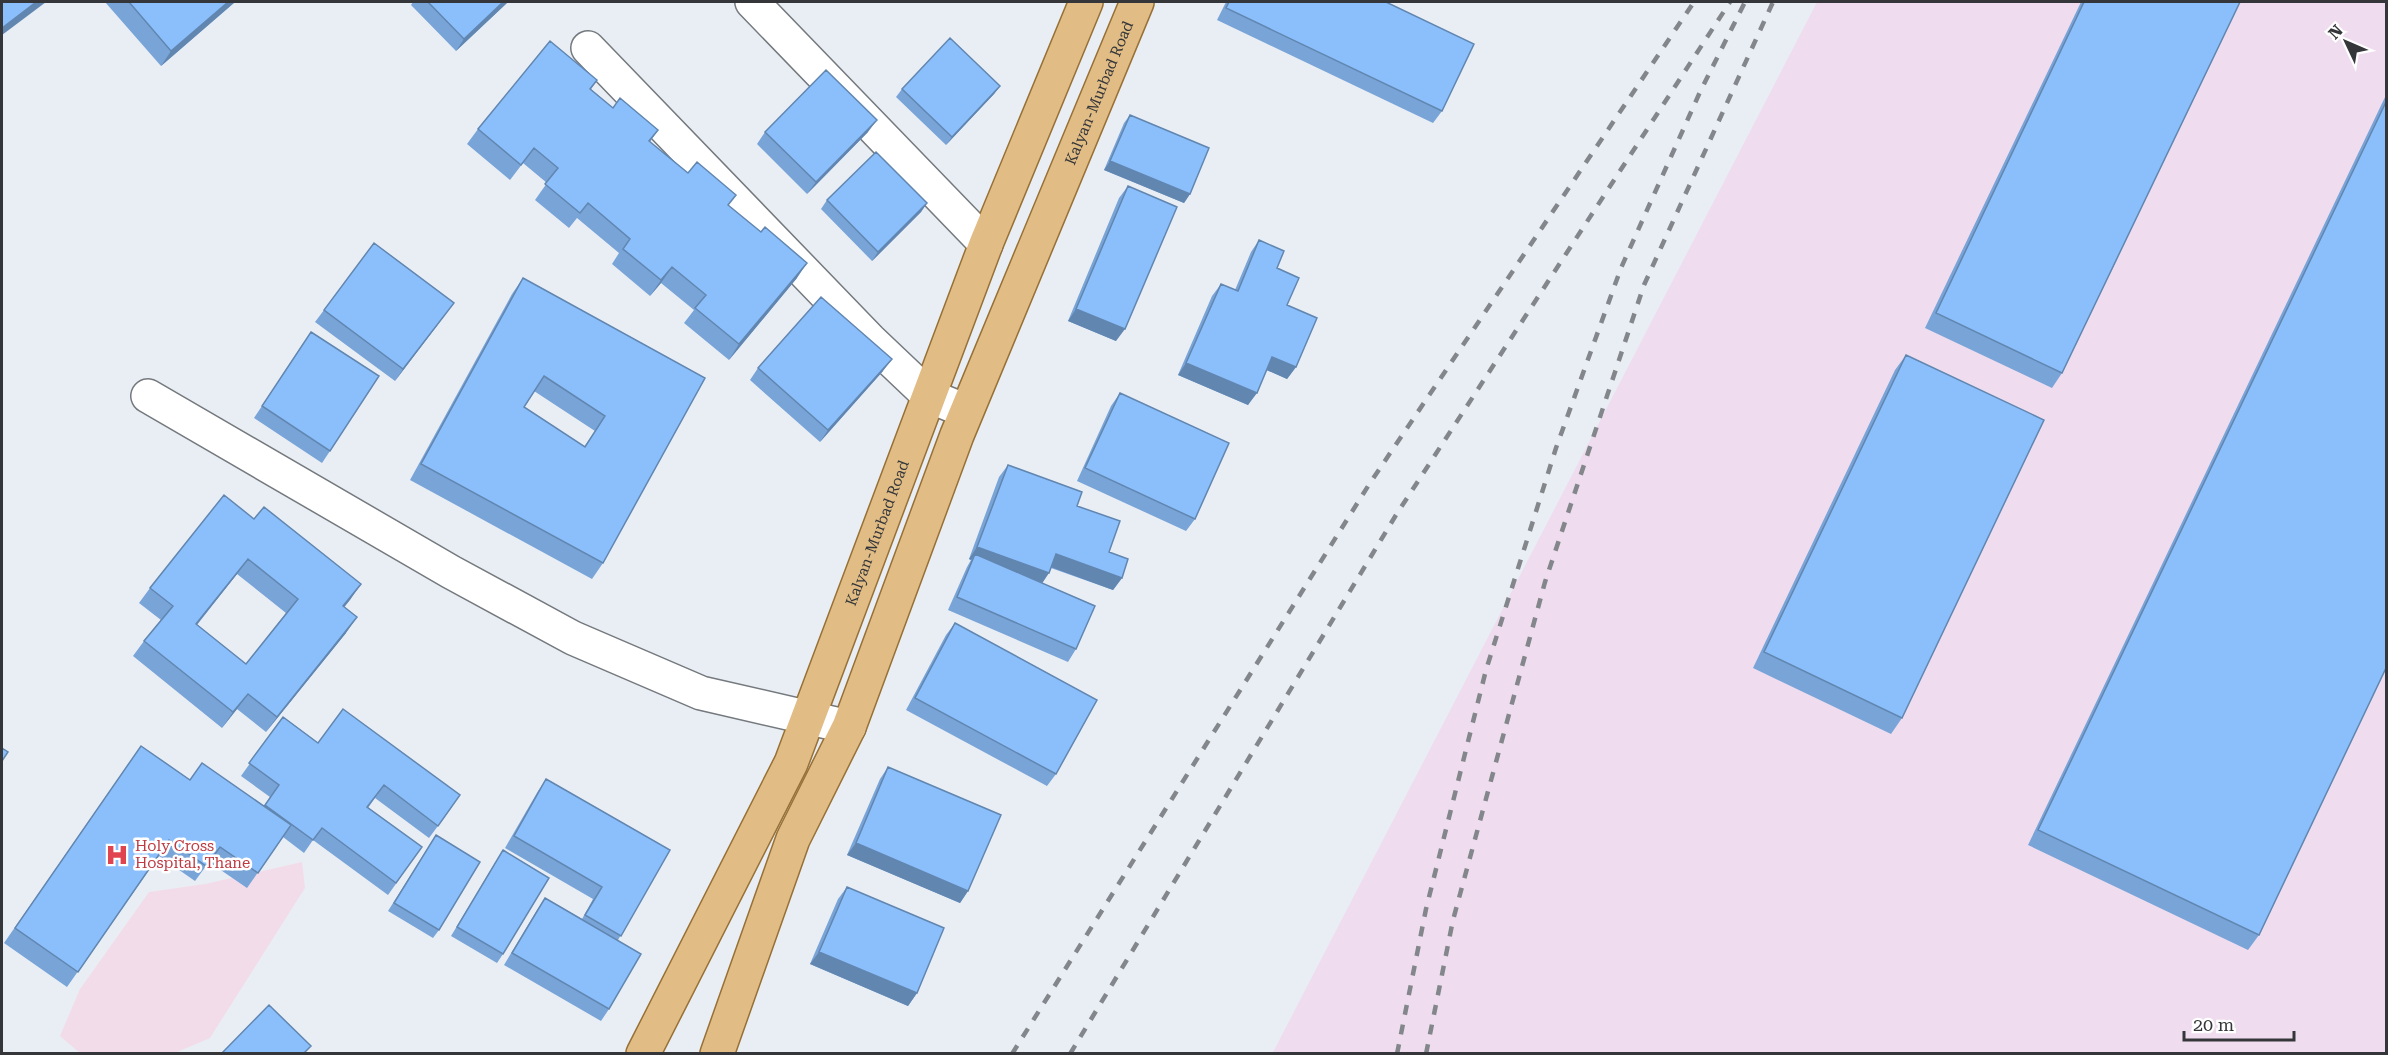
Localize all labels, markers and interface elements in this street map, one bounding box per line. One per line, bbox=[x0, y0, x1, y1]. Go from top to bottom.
north arrow bbox=[2316, 12, 2376, 72]
street label: Kalyan-Murbad Road bbox=[1061, 18, 1137, 168]
text: N bbox=[2324, 21, 2347, 43]
street label: Kalyan-Murbad Road bbox=[842, 458, 913, 608]
place label: Holy Cross Hospital, Thane bbox=[135, 837, 250, 872]
hospital icon: Holy Cross Hospital, Thane bbox=[104, 842, 130, 868]
scale bar bbox=[2184, 1004, 2294, 1042]
text: 20 m bbox=[2193, 1014, 2234, 1035]

